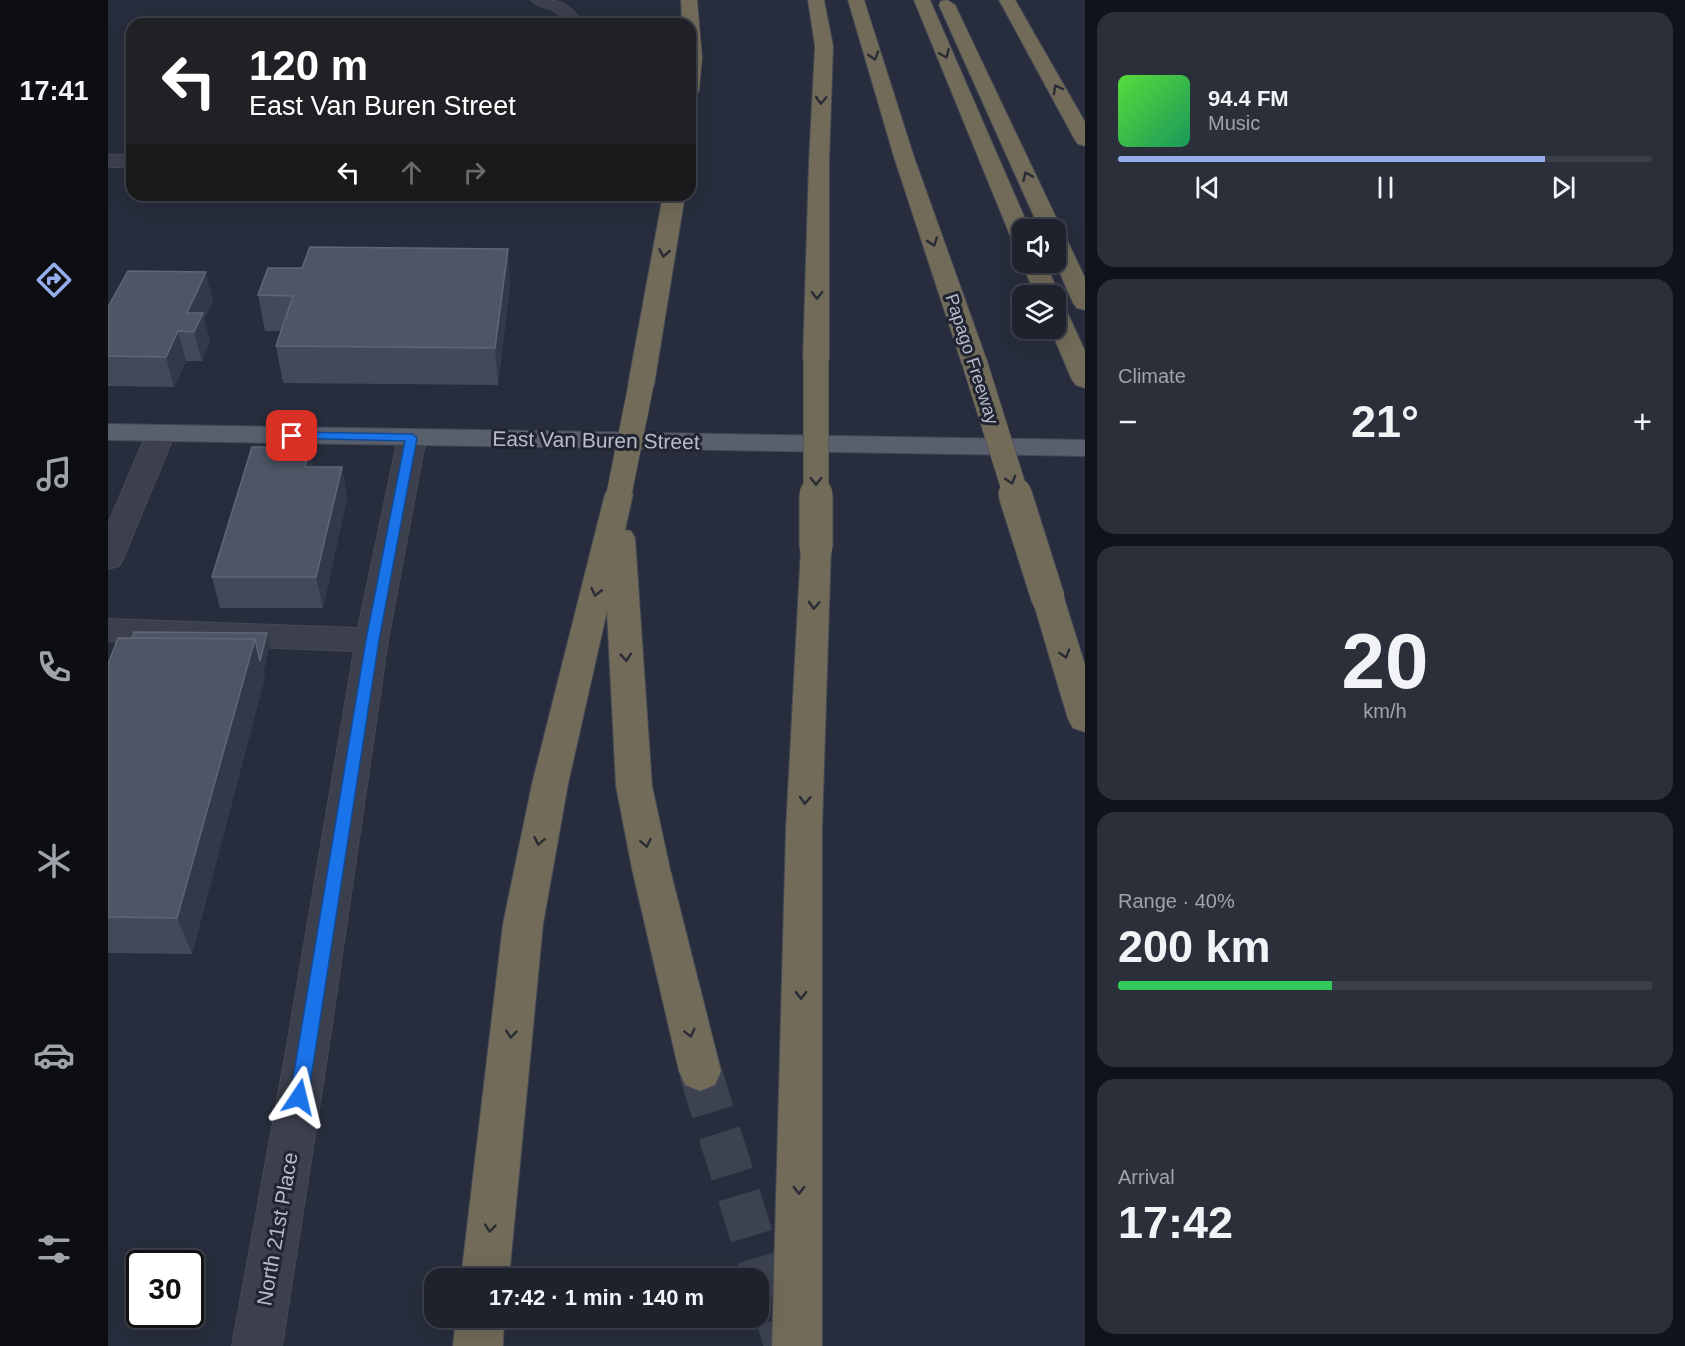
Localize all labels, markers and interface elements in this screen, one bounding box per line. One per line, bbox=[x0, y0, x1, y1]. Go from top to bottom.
icon: left bbox=[150, 42, 228, 120]
text: 120 m bbox=[249, 42, 368, 89]
one-way arrow bbox=[938, 48, 950, 59]
one-way arrow bbox=[866, 50, 879, 61]
text: 17:41 bbox=[19, 76, 89, 106]
one-way arrow bbox=[1053, 85, 1064, 95]
text: 94.4 FM bbox=[1208, 86, 1289, 111]
text: East Van Buren Street bbox=[249, 91, 516, 121]
one-way arrow bbox=[815, 95, 828, 104]
text: Music bbox=[1208, 112, 1260, 134]
icon: left bbox=[332, 156, 365, 189]
icon: ahead bbox=[395, 156, 428, 189]
icon: right bbox=[458, 156, 491, 189]
icon: previous bbox=[1191, 171, 1224, 204]
icon: pause bbox=[1369, 171, 1402, 204]
icon: next bbox=[1547, 171, 1580, 204]
one-way arrow bbox=[1023, 172, 1035, 183]
map controls bbox=[1012, 219, 1066, 339]
button: sound bbox=[1012, 219, 1066, 273]
one-way arrow bbox=[926, 236, 938, 247]
one-way arrow bbox=[658, 247, 671, 257]
icon: directions bbox=[33, 259, 75, 301]
button: layers bbox=[1012, 285, 1066, 339]
one-way arrow bbox=[811, 290, 823, 299]
street label: Papago Freeway bbox=[941, 291, 1003, 427]
text: Climate bbox=[1118, 365, 1186, 387]
text: 21° bbox=[1351, 396, 1419, 447]
text: − bbox=[1118, 403, 1137, 440]
text: + bbox=[1633, 403, 1652, 440]
pin bbox=[266, 410, 317, 461]
icon: arrive bbox=[275, 419, 308, 452]
street label: East Van Buren Street bbox=[492, 427, 700, 453]
icon: music bbox=[33, 453, 75, 495]
one-way arrow bbox=[1004, 474, 1016, 485]
one-way arrow bbox=[810, 476, 822, 485]
one-way arrow bbox=[590, 587, 603, 597]
one-way arrow bbox=[807, 601, 820, 610]
text: 20 bbox=[1342, 617, 1428, 705]
icon: phone bbox=[33, 646, 75, 688]
one-way arrow bbox=[1058, 648, 1070, 659]
one-way arrow bbox=[619, 653, 632, 662]
text: km/h bbox=[1363, 700, 1407, 722]
one-way arrow bbox=[798, 796, 811, 805]
one-way arrow bbox=[533, 836, 546, 846]
one-way arrow bbox=[639, 838, 652, 848]
icon: climate bbox=[33, 840, 75, 882]
text: Range · 40% bbox=[1118, 890, 1235, 912]
text: 200 km bbox=[1118, 921, 1271, 972]
one-way arrow bbox=[795, 991, 807, 1000]
one-way arrow bbox=[683, 1028, 696, 1038]
one-way arrow bbox=[505, 1030, 518, 1039]
icon: car bbox=[33, 1034, 75, 1076]
position arrow bbox=[267, 1065, 331, 1129]
street label: North 21st Place bbox=[252, 1151, 302, 1307]
text: Arrival bbox=[1118, 1166, 1175, 1188]
one-way arrow bbox=[793, 1186, 805, 1195]
text: 17:42 bbox=[1118, 1197, 1233, 1248]
one-way arrow bbox=[484, 1223, 497, 1233]
icon: filters bbox=[33, 1228, 75, 1270]
speed limit sign: 30 bbox=[126, 1250, 204, 1328]
text: 17:42 · 1 min · 140 m bbox=[489, 1285, 704, 1310]

